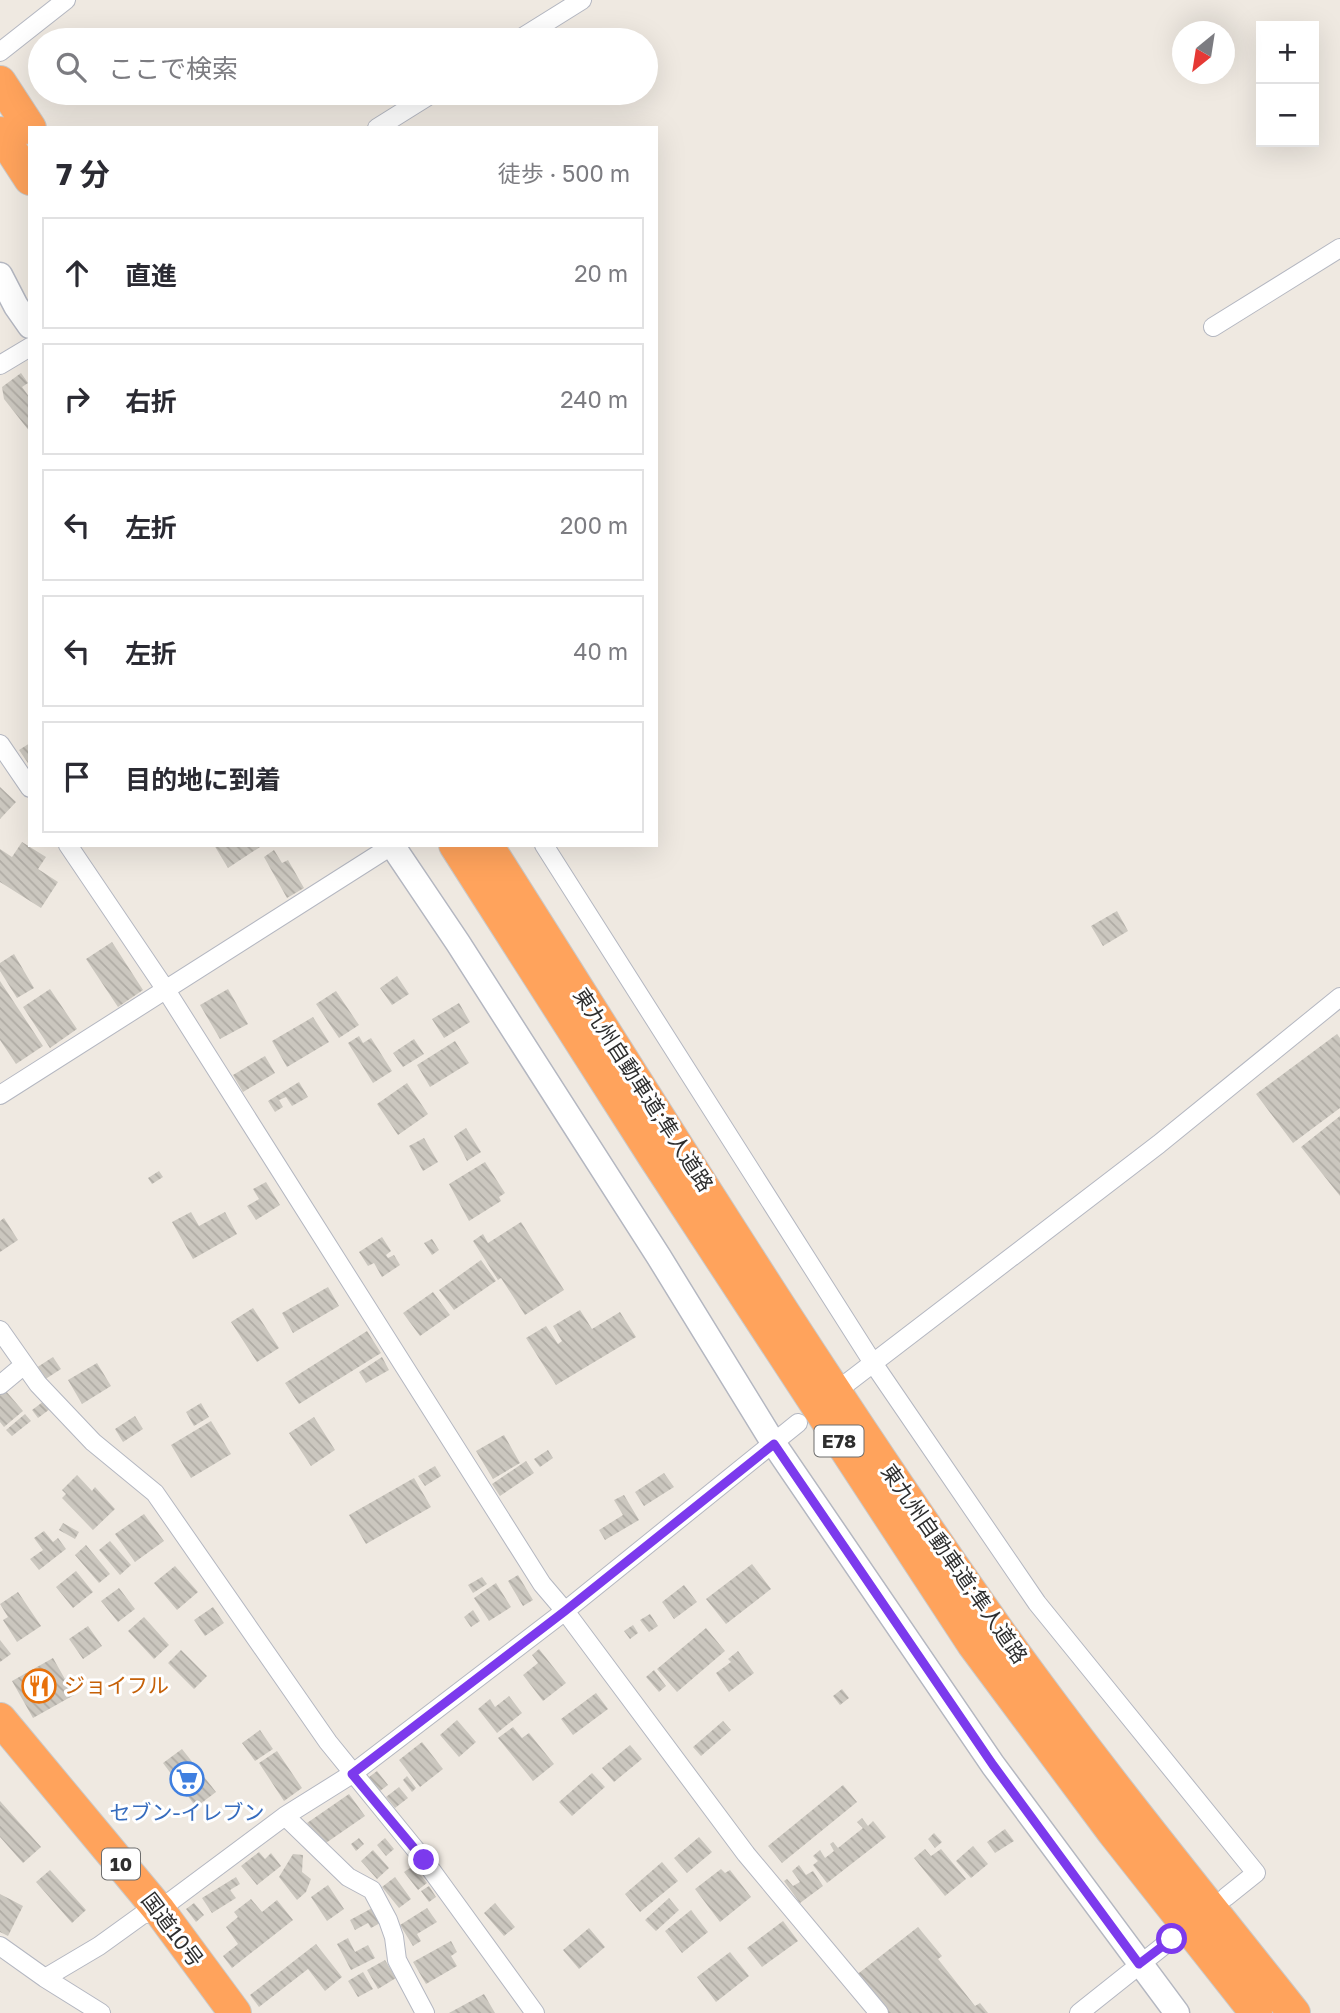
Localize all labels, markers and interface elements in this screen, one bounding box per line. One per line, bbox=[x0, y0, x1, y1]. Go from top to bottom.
north arrow bbox=[1172, 21, 1235, 84]
map controls bbox=[1256, 21, 1319, 147]
button: + bbox=[1256, 21, 1319, 84]
search box bbox=[28, 28, 658, 105]
icon: search bbox=[52, 48, 90, 86]
text: ここで検索 bbox=[108, 53, 238, 84]
button: − bbox=[1256, 84, 1319, 147]
text: 7 分 bbox=[56, 156, 110, 192]
text: 徒歩 · 500 m bbox=[498, 159, 630, 187]
icon: ahead bbox=[58, 254, 96, 292]
text: 20 m bbox=[574, 259, 628, 287]
text: 直進 bbox=[125, 260, 177, 291]
icon: right bbox=[58, 380, 96, 418]
text: 240 m bbox=[560, 385, 628, 413]
text: 右折 bbox=[125, 386, 177, 417]
icon: left bbox=[58, 506, 96, 544]
text: 200 m bbox=[560, 511, 628, 539]
text: 左折 bbox=[125, 512, 177, 543]
icon: left bbox=[58, 632, 96, 670]
text: 40 m bbox=[574, 637, 628, 665]
text: 左折 bbox=[125, 638, 177, 669]
icon: arrive bbox=[58, 758, 96, 796]
text: 目的地に到着 bbox=[125, 764, 281, 795]
street label: 東九州自動車道;隼人道路 bbox=[568, 983, 719, 1196]
road number: E78 bbox=[814, 1426, 864, 1456]
street label: 東九州自動車道;隼人道路 bbox=[876, 1459, 1034, 1668]
restaurant icon: ジョイフル bbox=[20, 1667, 58, 1705]
place label: ジョイフル bbox=[64, 1672, 169, 1698]
supermarket icon: セブン-イレブン bbox=[168, 1760, 206, 1798]
place label: セブン-イレブン bbox=[110, 1799, 264, 1825]
route end bbox=[408, 1844, 439, 1875]
road number: 10 bbox=[102, 1848, 140, 1880]
street label: 国道10号 bbox=[136, 1887, 209, 1972]
route start bbox=[1156, 1923, 1187, 1954]

